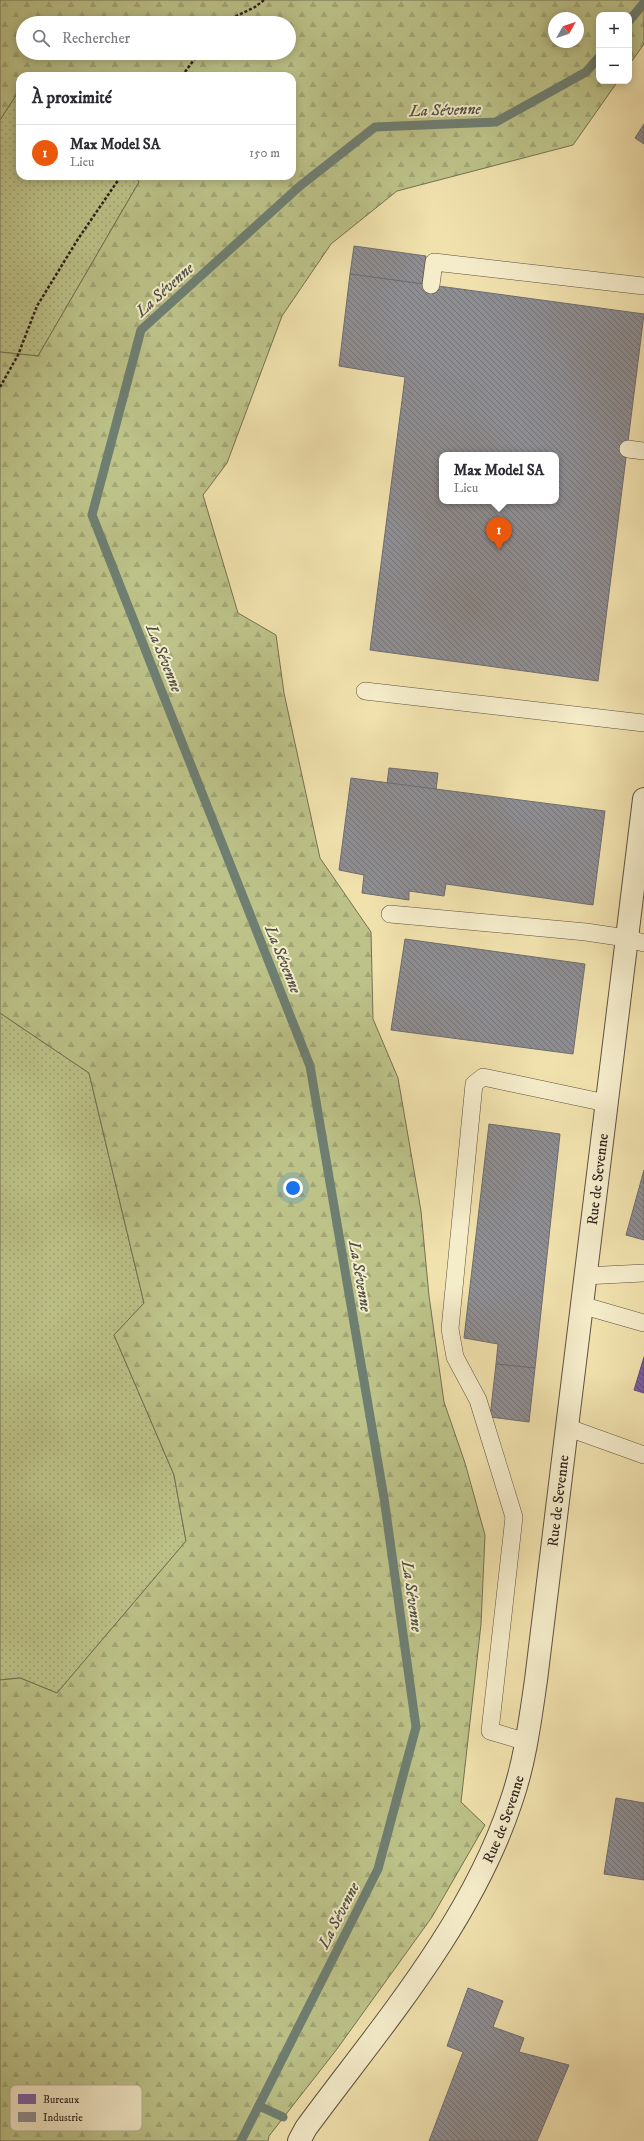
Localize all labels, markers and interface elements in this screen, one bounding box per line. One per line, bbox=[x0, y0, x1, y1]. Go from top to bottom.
north arrow bbox=[548, 12, 584, 48]
map controls bbox=[596, 12, 632, 84]
button: + bbox=[596, 12, 632, 48]
search box bbox=[16, 16, 296, 60]
icon: search bbox=[30, 27, 52, 49]
text: Rechercher bbox=[62, 29, 130, 48]
button: − bbox=[596, 48, 632, 84]
text: À proximité bbox=[32, 87, 112, 109]
water label: La Sévenne bbox=[408, 99, 482, 121]
text: Max Model SA bbox=[70, 135, 160, 154]
text: 1 bbox=[43, 145, 47, 161]
text: 150 m bbox=[249, 145, 280, 161]
text: Lieu bbox=[70, 154, 94, 170]
water label: La Sévenne bbox=[131, 258, 198, 322]
popup bbox=[439, 452, 559, 504]
text: Max Model SA bbox=[454, 461, 544, 480]
text: Lieu bbox=[454, 480, 478, 496]
pin: 1 bbox=[486, 517, 512, 550]
water label: La Sévenne bbox=[141, 621, 187, 696]
water label: La Sévenne bbox=[260, 922, 306, 997]
street label: Rue de Sevenne bbox=[583, 1132, 613, 1226]
your location bbox=[283, 1178, 303, 1198]
water label: La Sévenne bbox=[344, 1238, 376, 1314]
street label: Rue de Sevenne bbox=[543, 1454, 574, 1548]
water label: La Sévenne bbox=[397, 1558, 427, 1634]
street label: Rue de Sevenne bbox=[479, 1773, 529, 1866]
water label: La Sévenne bbox=[313, 1879, 364, 1953]
legend bbox=[10, 2085, 142, 2131]
text: Bureaux bbox=[43, 2093, 80, 2107]
text: Industrie bbox=[43, 2111, 83, 2125]

